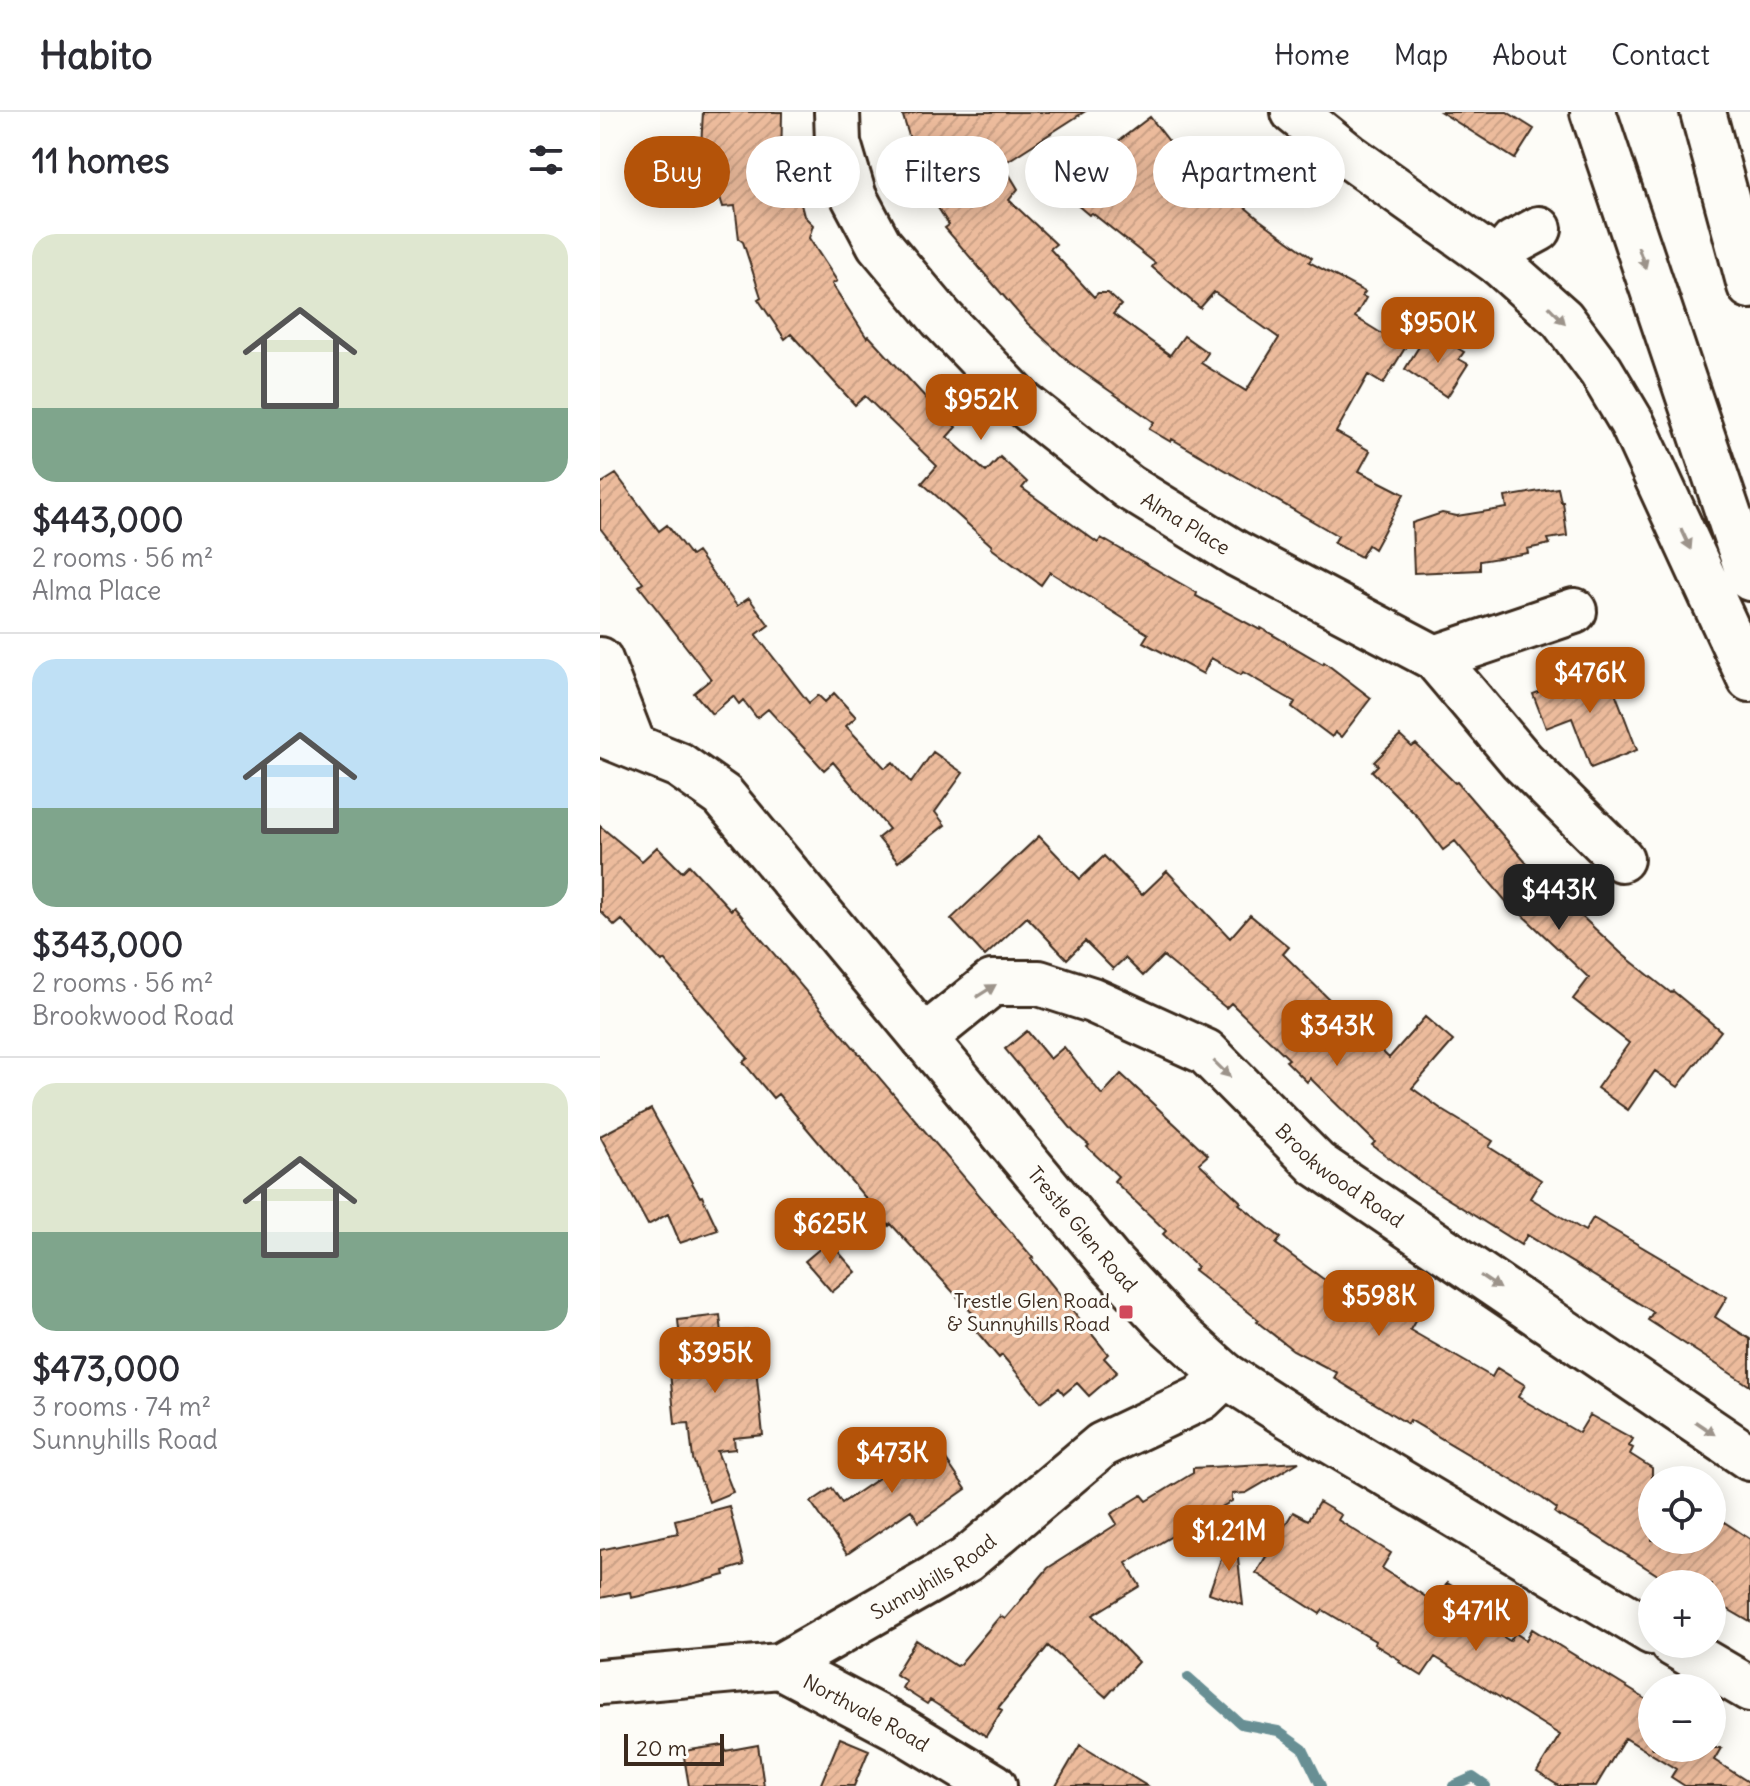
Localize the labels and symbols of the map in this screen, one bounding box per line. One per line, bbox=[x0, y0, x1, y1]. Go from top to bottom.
one-way arrow bbox=[1636, 246, 1648, 270]
pin: $950K bbox=[1382, 297, 1494, 365]
one-way arrow bbox=[1547, 305, 1565, 324]
pin: $952K bbox=[925, 374, 1037, 442]
street label: Alma Place bbox=[1137, 486, 1235, 559]
one-way arrow bbox=[1679, 527, 1692, 551]
pin: $476K bbox=[1534, 647, 1646, 715]
pin: $443K bbox=[1503, 864, 1615, 932]
one-way arrow bbox=[975, 983, 996, 998]
pin: $343K bbox=[1281, 1000, 1393, 1068]
one-way arrow bbox=[1212, 1059, 1231, 1078]
street label: Brookwood Road bbox=[1271, 1118, 1409, 1232]
street label: Trestle Glen Road bbox=[1023, 1161, 1143, 1297]
pin: $625K bbox=[774, 1198, 886, 1266]
pin: $598K bbox=[1323, 1270, 1435, 1338]
one-way arrow bbox=[1480, 1274, 1501, 1289]
place label: Trestle Glen Road & Sunnyhills Road bbox=[947, 1288, 1110, 1336]
marker: Trestle Glen Road & Sunnyhills Road bbox=[1117, 1303, 1135, 1321]
pin: $395K bbox=[659, 1327, 771, 1395]
one-way arrow bbox=[1695, 1420, 1716, 1435]
pin: $473K bbox=[836, 1427, 948, 1495]
pin: $1.21M bbox=[1164, 1505, 1294, 1573]
street label: Sunnyhills Road bbox=[866, 1528, 1001, 1624]
pin: $471K bbox=[1420, 1585, 1532, 1653]
street label: Northvale Road bbox=[799, 1668, 934, 1756]
scale bar bbox=[624, 1730, 724, 1766]

